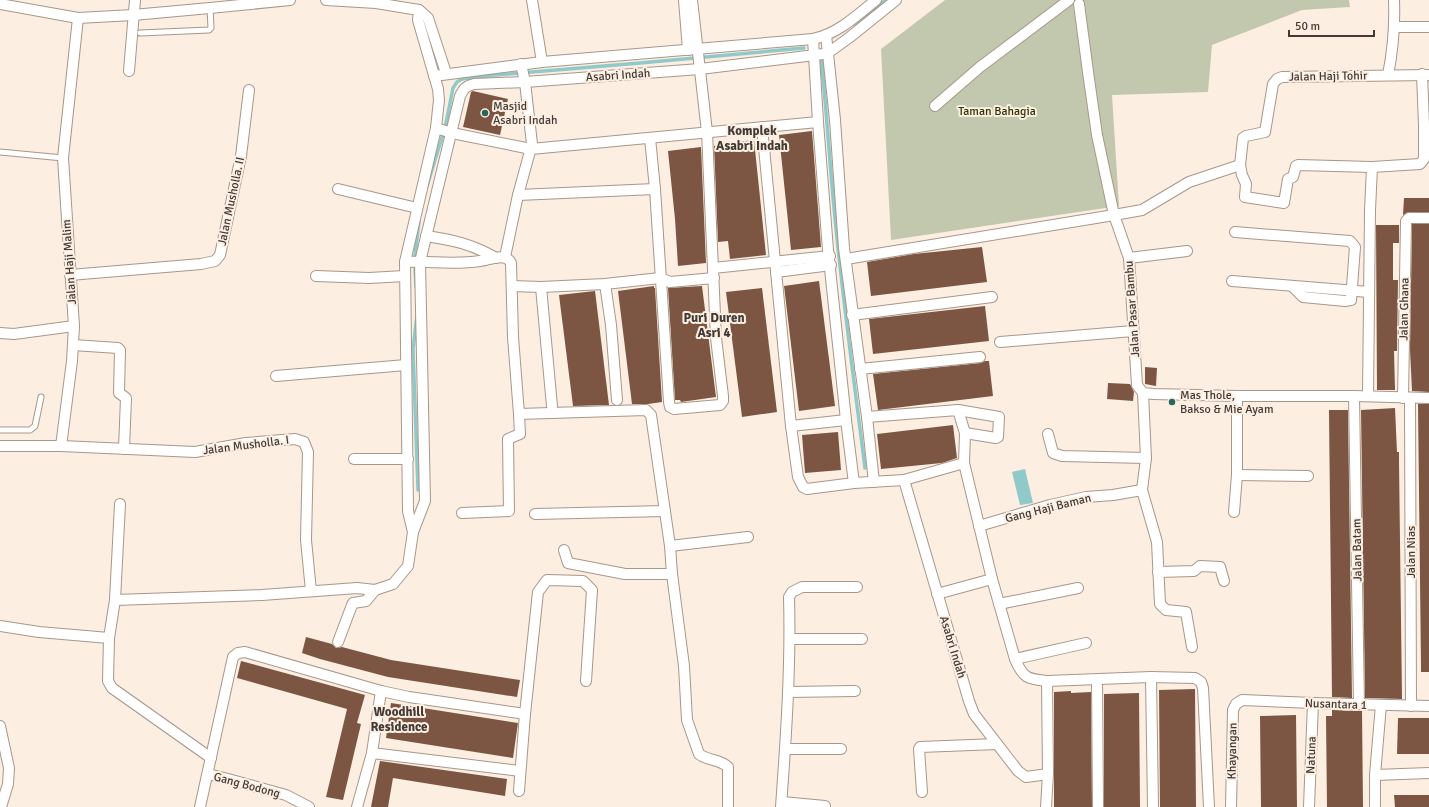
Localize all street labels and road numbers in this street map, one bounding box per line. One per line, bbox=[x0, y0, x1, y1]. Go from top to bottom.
street label: Asabri Indah bbox=[585, 66, 651, 85]
street label: Jalan Haji Tohir bbox=[1289, 68, 1368, 85]
street label: Jalan Musholla. II bbox=[215, 155, 248, 247]
street label: Jalan Haji Malim bbox=[59, 219, 80, 305]
street label: Jalan Pasar Bambu bbox=[1122, 260, 1143, 358]
street label: Jalan Ghana bbox=[1396, 277, 1413, 341]
street label: Jalan Musholla. I bbox=[202, 433, 290, 458]
street label: Gang Haji Baman bbox=[1003, 491, 1093, 526]
street label: Jalan Batam bbox=[1349, 518, 1366, 582]
street label: Jalan Nias bbox=[1404, 526, 1419, 578]
street label: Asabri Indah bbox=[936, 614, 969, 680]
street label: Nusantara 1 bbox=[1305, 696, 1367, 713]
street label: Khayangan bbox=[1225, 723, 1240, 779]
street label: Natuna bbox=[1303, 736, 1320, 774]
street label: Gang Bodong bbox=[212, 769, 282, 802]

